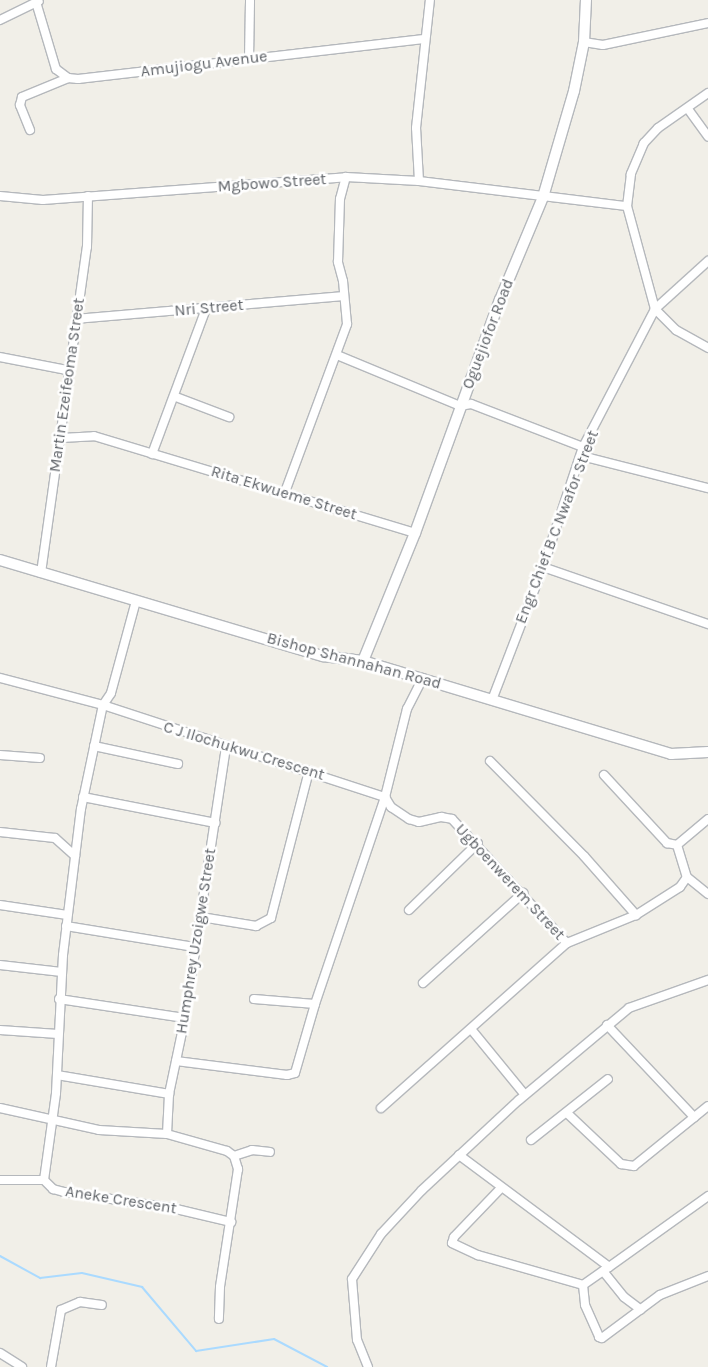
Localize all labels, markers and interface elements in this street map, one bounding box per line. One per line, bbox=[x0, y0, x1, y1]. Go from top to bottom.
street label: Amujiogu Avenue bbox=[140, 47, 268, 81]
street label: Mgbowo Street bbox=[217, 170, 327, 196]
street label: Oguejiofor Road bbox=[458, 276, 518, 392]
street label: Nri Street bbox=[174, 295, 244, 321]
street label: Martin Ezeifeoma Street bbox=[45, 297, 89, 473]
street label: Engr Chief B C Nwafor Street bbox=[511, 428, 603, 626]
street label: Rita Ekwueme Street bbox=[209, 462, 359, 524]
street label: Bishop Shannahan Road bbox=[265, 628, 443, 694]
street label: C J Ilochukwu Crescent bbox=[161, 717, 327, 785]
street label: Ugboenwerem Street bbox=[451, 820, 569, 944]
street label: Humphrey Uzoigwe Street bbox=[172, 847, 220, 1035]
street label: Aneke Crescent bbox=[64, 1182, 178, 1218]

